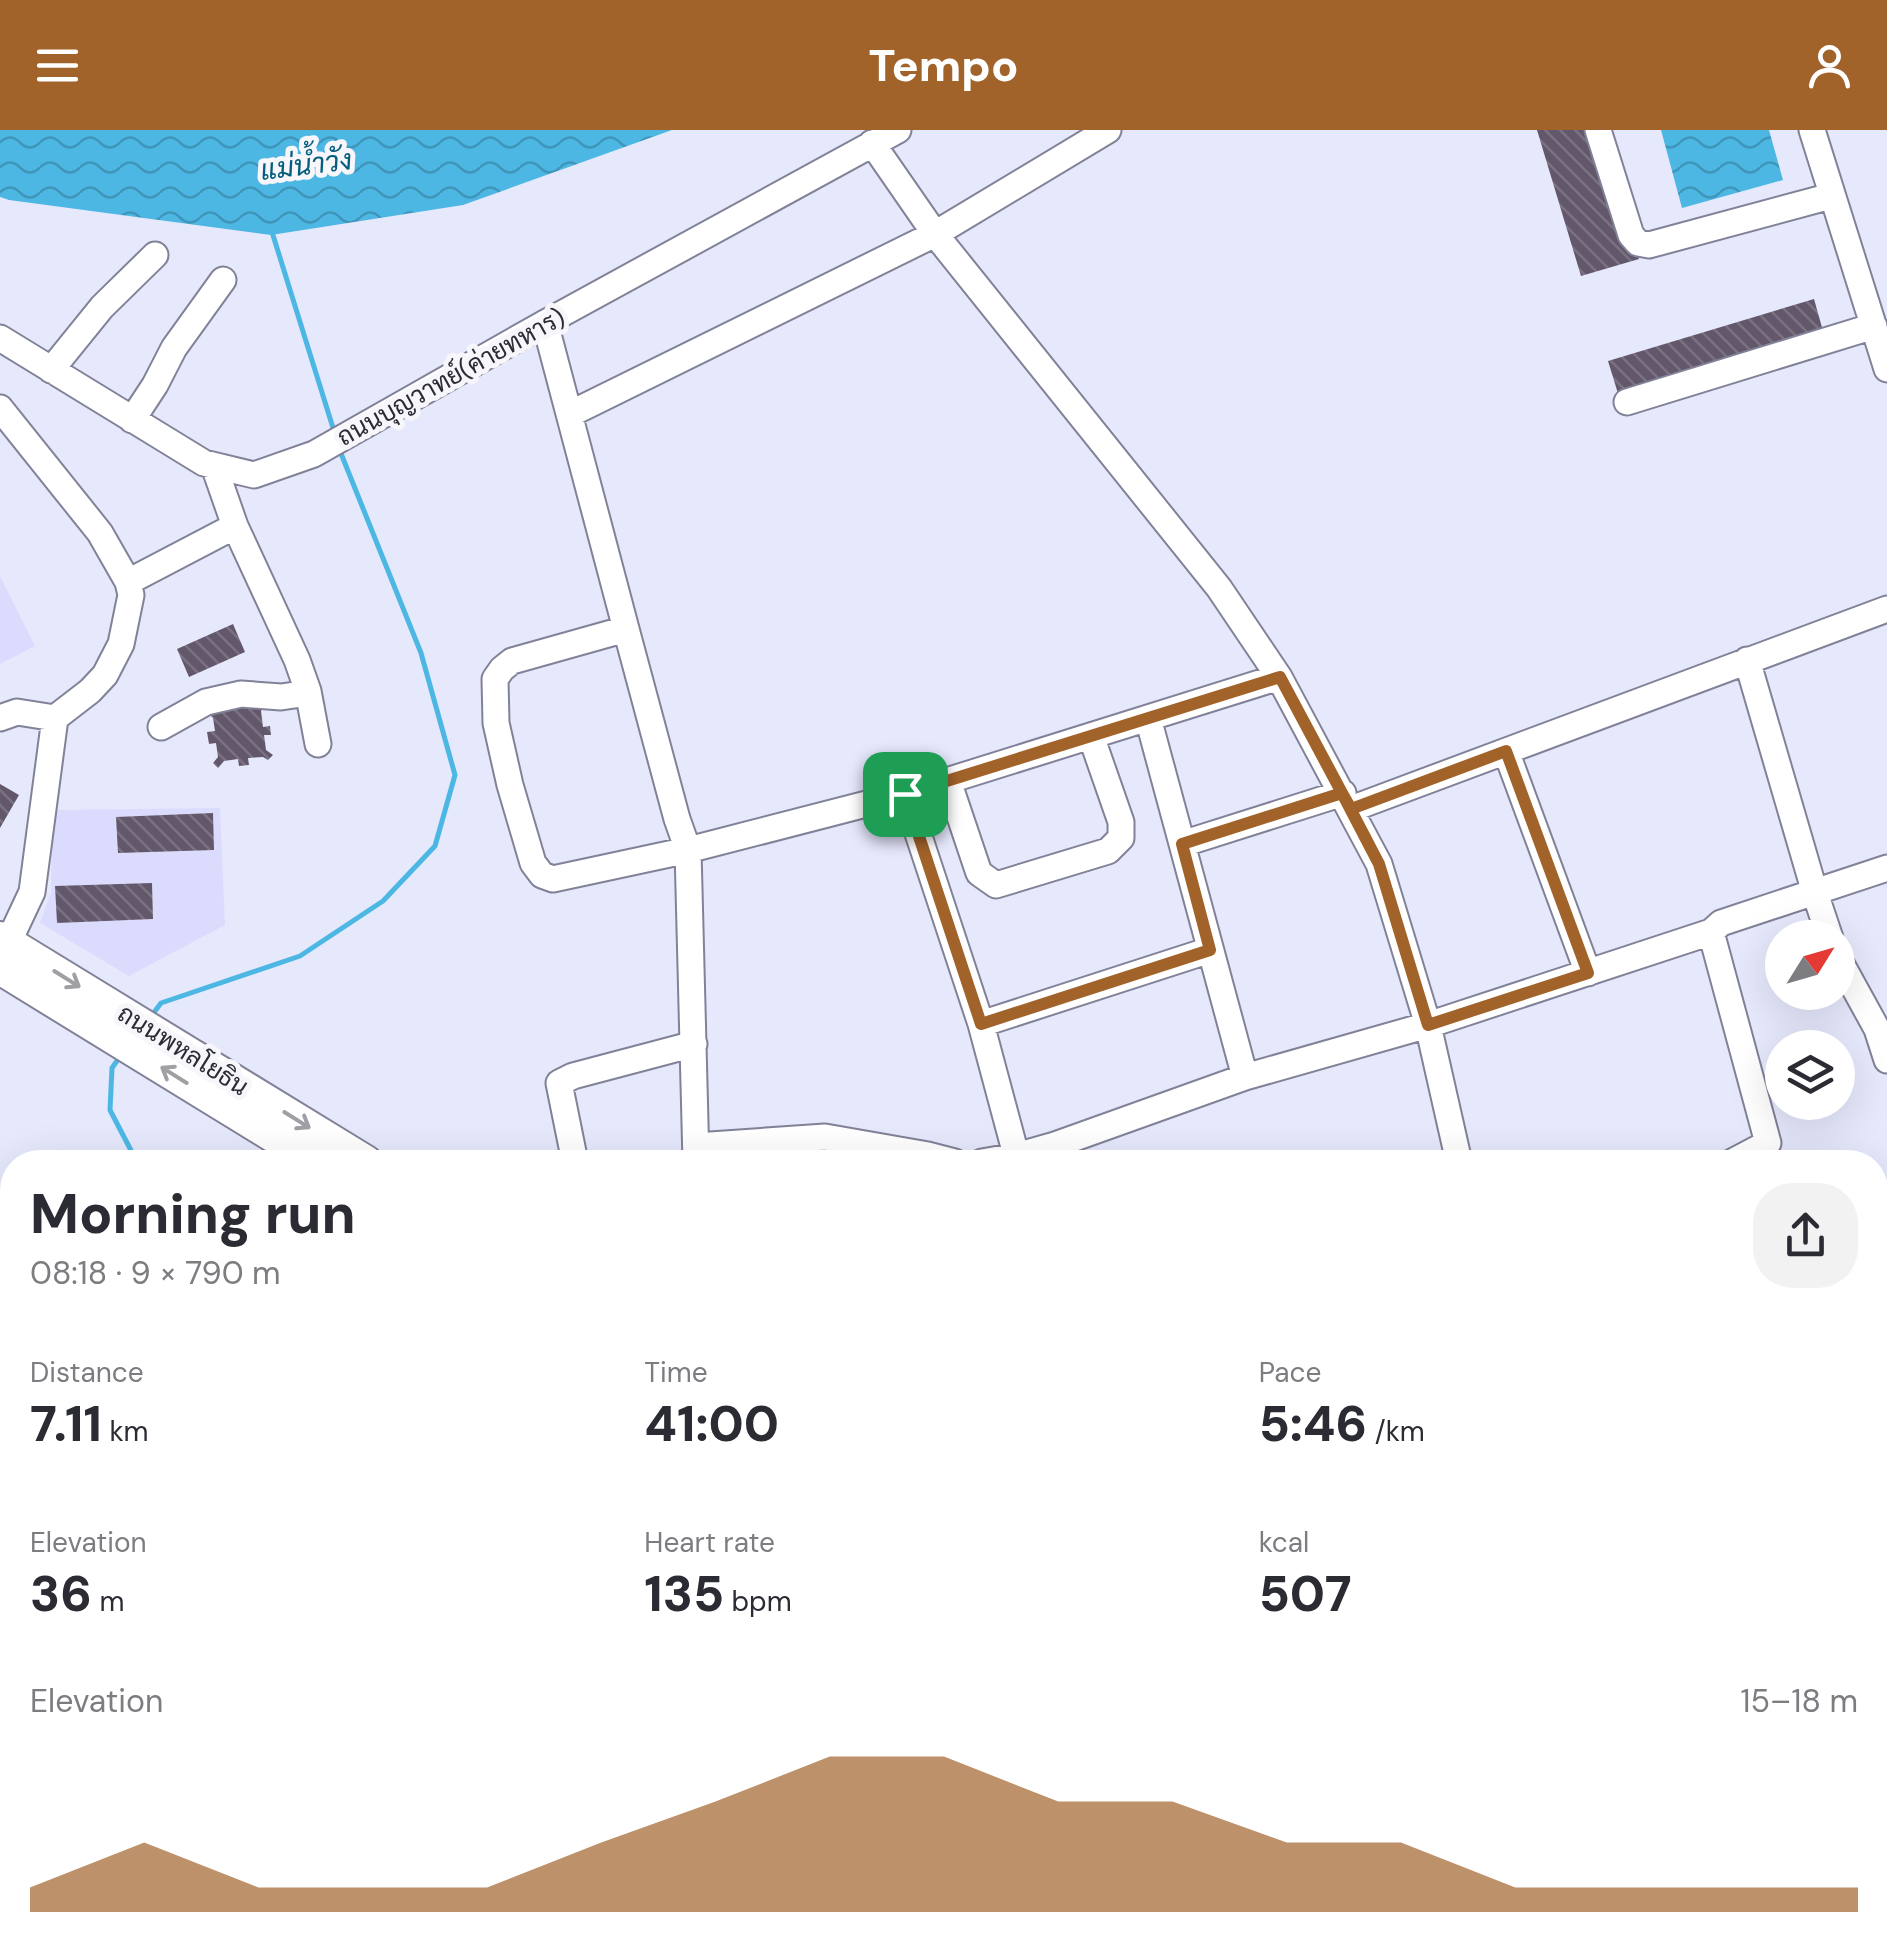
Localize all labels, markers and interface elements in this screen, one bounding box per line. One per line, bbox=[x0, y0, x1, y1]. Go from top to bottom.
text: Tempo bbox=[869, 36, 1018, 95]
icon: menu bbox=[30, 38, 85, 93]
icon: person bbox=[1802, 38, 1857, 93]
water label: แม่น้ำวัง bbox=[257, 135, 354, 189]
street label: ถนนบุญวาทย์(ค่ายทหาร) bbox=[331, 300, 571, 454]
pin bbox=[863, 752, 948, 837]
icon: arrive bbox=[878, 767, 933, 822]
north arrow bbox=[1765, 920, 1855, 1010]
map controls bbox=[1765, 920, 1855, 1120]
one-way arrow bbox=[52, 969, 81, 989]
street label: ถนนพหลโยธิน bbox=[111, 997, 255, 1103]
button: layers bbox=[1765, 1030, 1855, 1120]
one-way arrow bbox=[160, 1065, 189, 1085]
one-way arrow bbox=[282, 1110, 310, 1130]
text: Morning run bbox=[30, 1178, 356, 1250]
button: share bbox=[1753, 1183, 1858, 1288]
text: 08:18 · 9 × 790 m bbox=[30, 1252, 281, 1294]
text: Distance bbox=[30, 1354, 144, 1391]
text: Time bbox=[644, 1354, 708, 1391]
text: Pace bbox=[1259, 1354, 1321, 1391]
text: 7.11 bbox=[30, 1391, 102, 1457]
text: 41:00 bbox=[644, 1391, 779, 1457]
text: 5:46 bbox=[1259, 1391, 1367, 1457]
text: km bbox=[102, 1413, 148, 1450]
text: /km bbox=[1367, 1413, 1425, 1450]
text: Elevation bbox=[30, 1524, 147, 1561]
text: Heart rate bbox=[644, 1524, 775, 1561]
text: kcal bbox=[1259, 1524, 1309, 1561]
text: 36 bbox=[30, 1561, 92, 1627]
text: 135 bbox=[644, 1561, 724, 1627]
text: 507 bbox=[1259, 1561, 1352, 1627]
text: m bbox=[92, 1583, 124, 1620]
text: bpm bbox=[724, 1583, 792, 1620]
text: Elevation bbox=[30, 1680, 163, 1722]
text: 15–18 m bbox=[1741, 1680, 1858, 1722]

